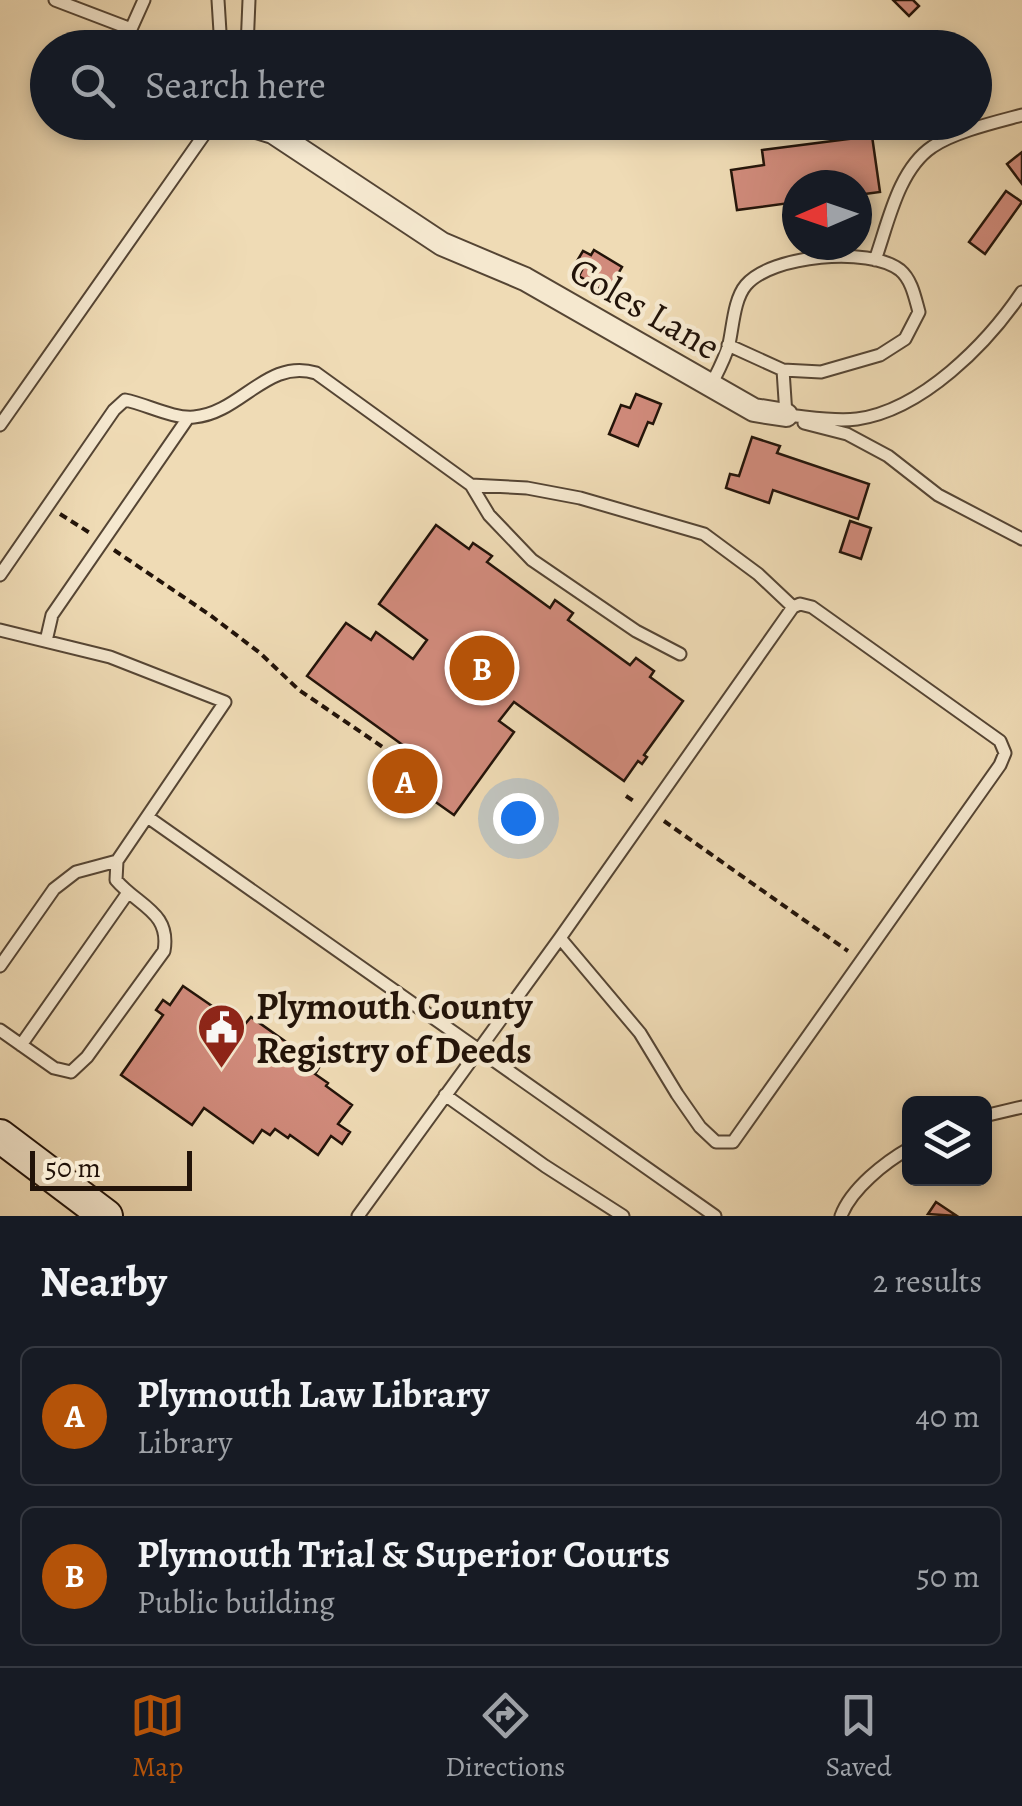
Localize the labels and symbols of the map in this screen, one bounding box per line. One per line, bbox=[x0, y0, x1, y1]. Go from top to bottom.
north arrow bbox=[782, 170, 872, 260]
street label: Coles Lane bbox=[560, 244, 730, 372]
pin: B bbox=[450, 630, 514, 706]
pin: A bbox=[372, 744, 438, 818]
your location bbox=[493, 793, 544, 844]
place label: Plymouth County Registry of Deeds bbox=[256, 980, 534, 1076]
public building icon: Plymouth County Registry of Deeds bbox=[195, 1002, 247, 1070]
scale bar bbox=[30, 1146, 192, 1190]

